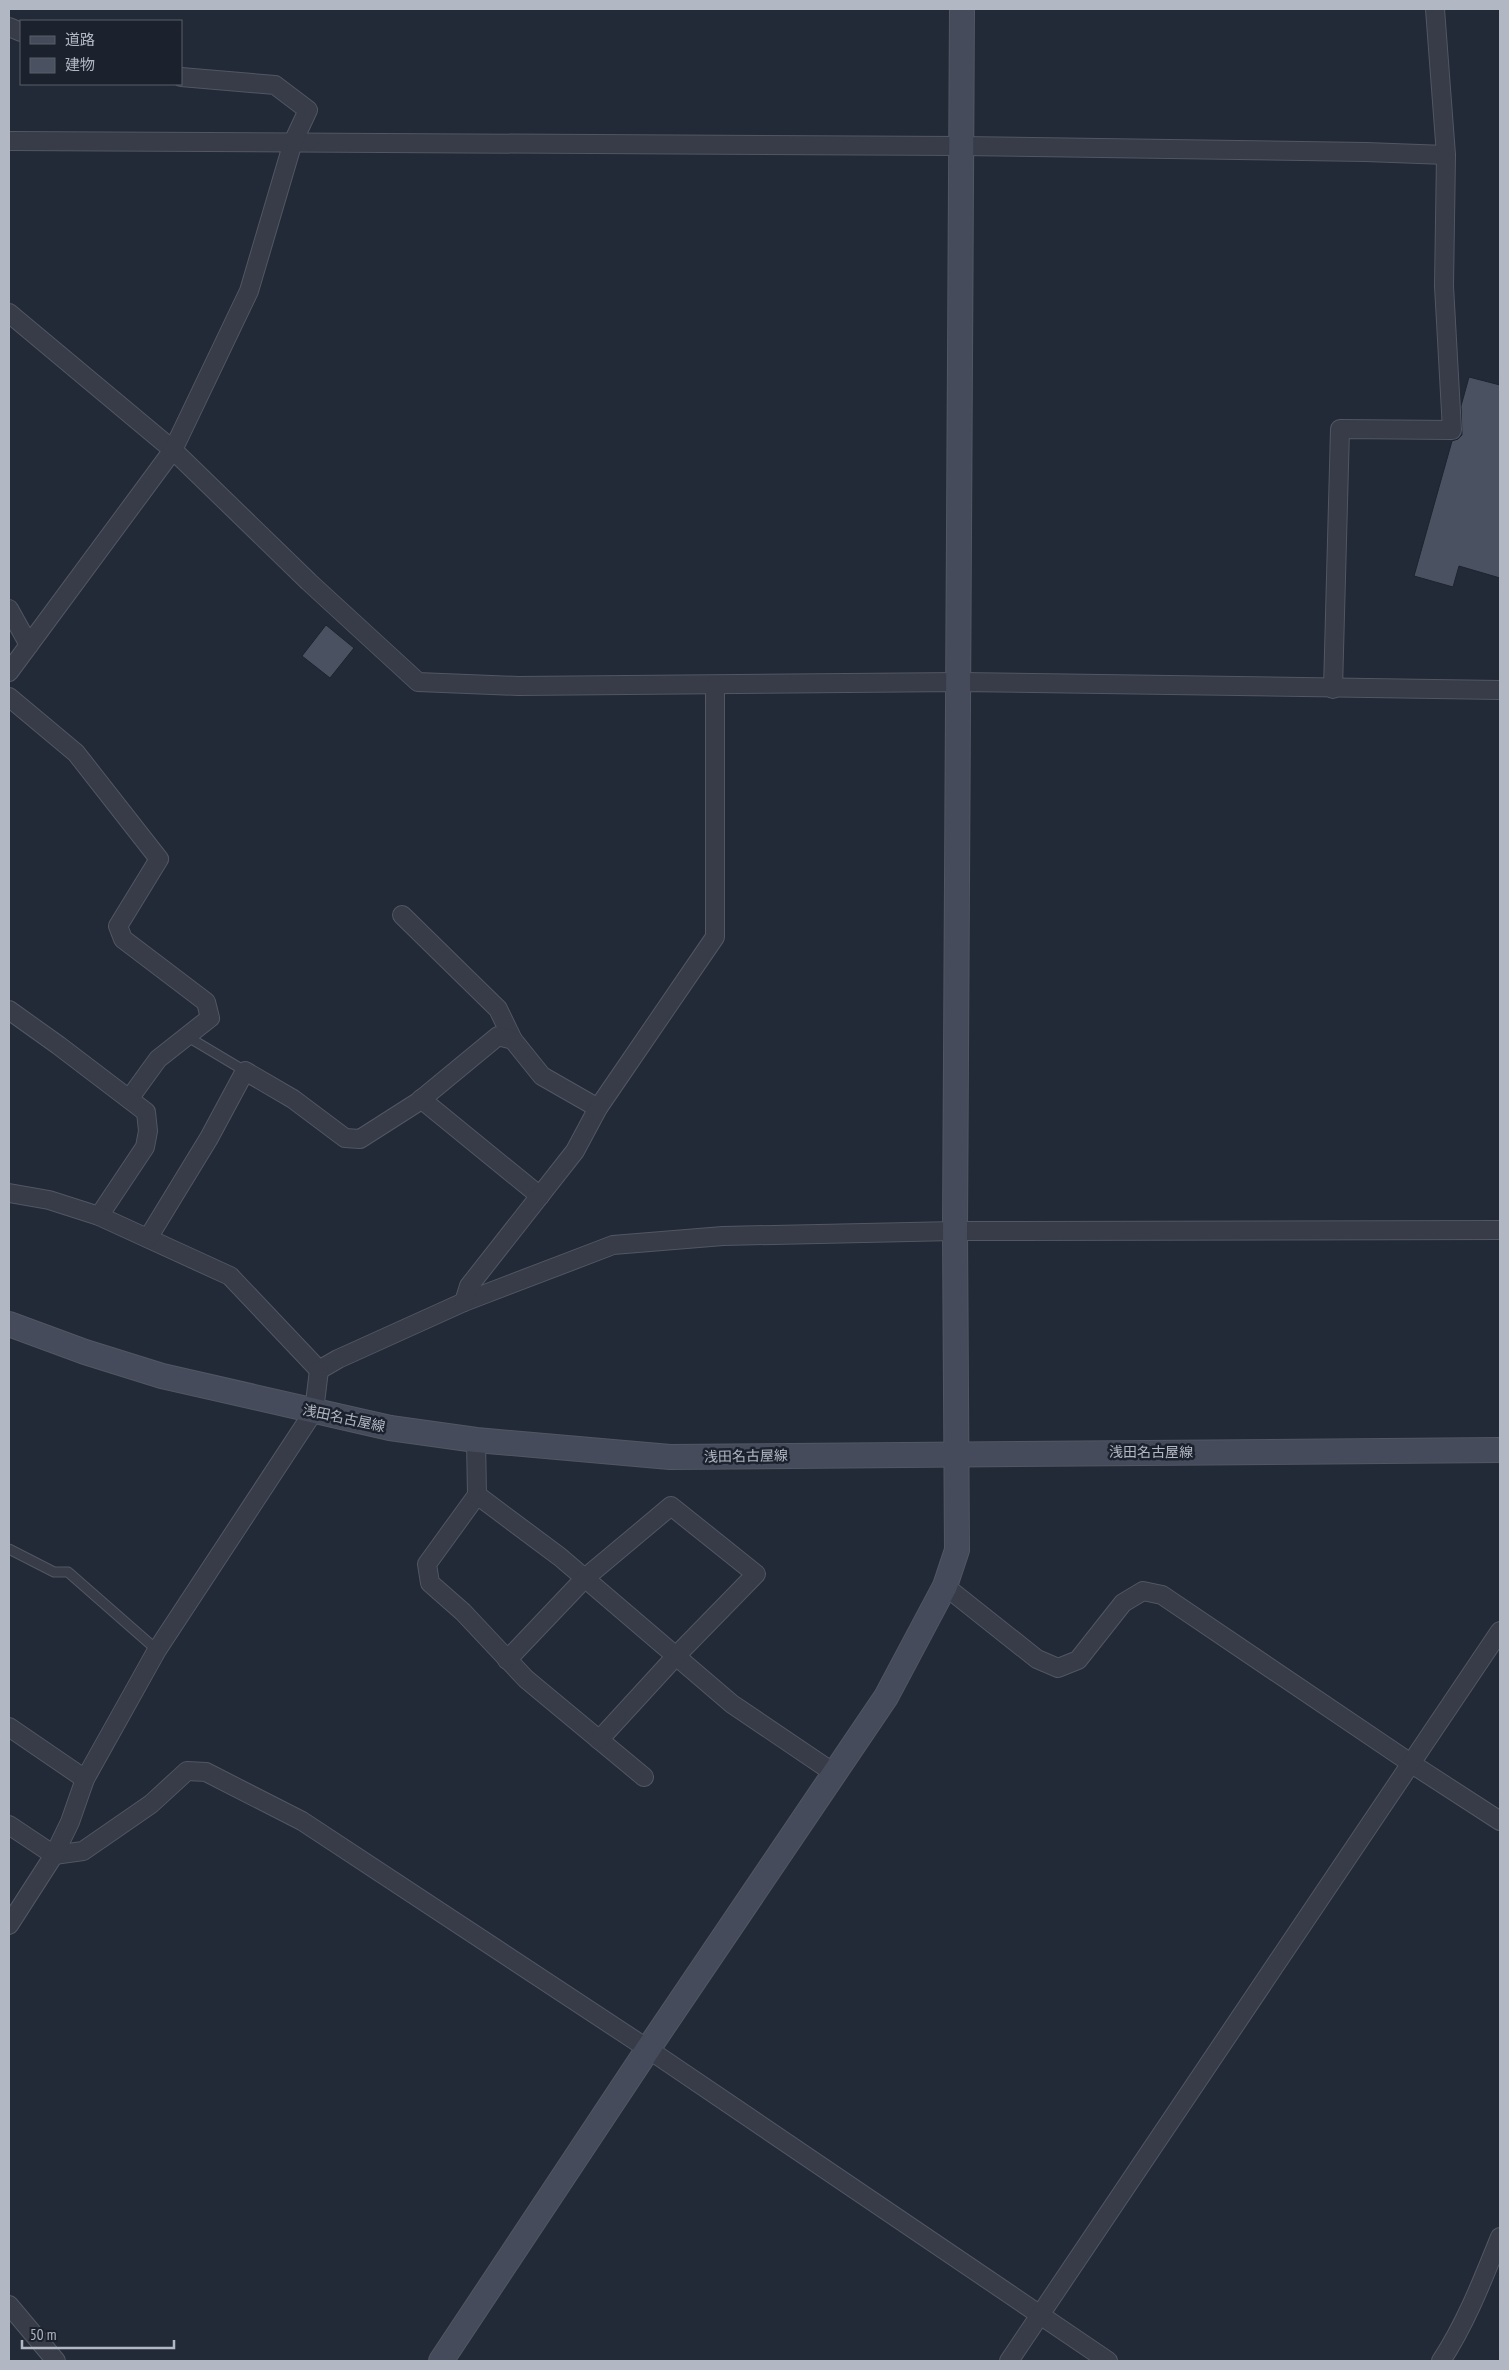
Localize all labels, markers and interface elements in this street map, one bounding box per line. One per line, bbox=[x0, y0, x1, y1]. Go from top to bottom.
legend bbox=[20, 20, 182, 85]
text: 道路 bbox=[65, 30, 95, 49]
text: 建物 bbox=[65, 55, 95, 74]
street label: 浅田名古屋線 bbox=[301, 1400, 387, 1436]
street label: 浅田名古屋線 bbox=[1109, 1443, 1193, 1461]
street label: 浅田名古屋線 bbox=[704, 1446, 788, 1466]
scale bar bbox=[22, 2318, 175, 2350]
text: 50 m bbox=[30, 2325, 56, 2344]

